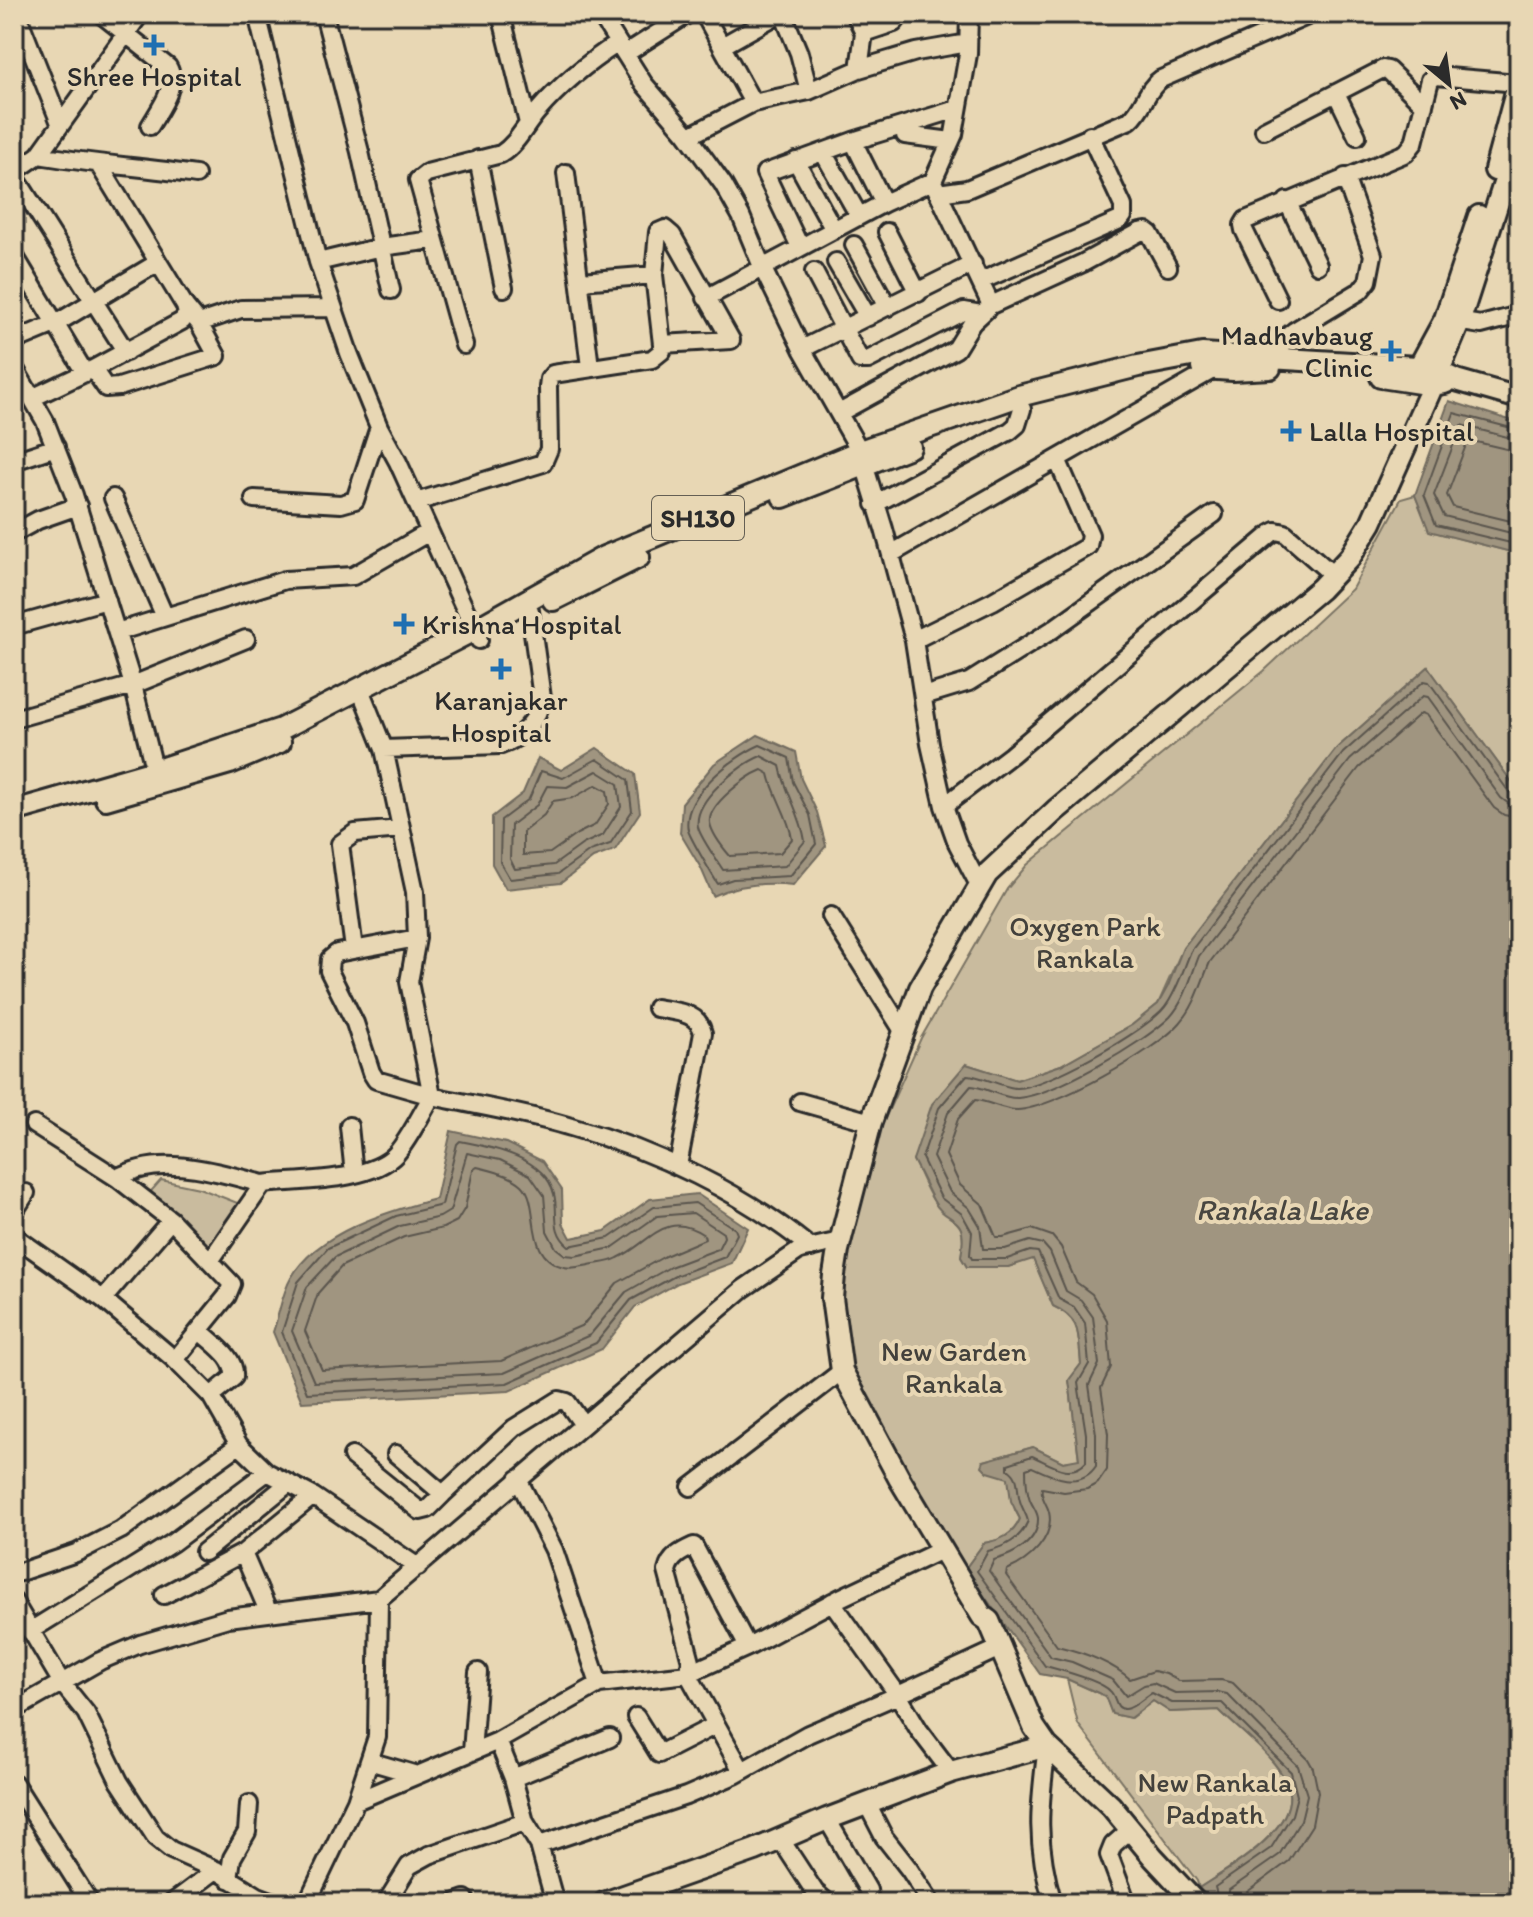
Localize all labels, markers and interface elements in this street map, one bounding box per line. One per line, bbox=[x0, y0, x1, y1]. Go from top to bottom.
marker: Shree Hospital bbox=[143, 34, 165, 56]
north arrow bbox=[1409, 44, 1489, 124]
place label: Shree Hospital bbox=[67, 59, 241, 93]
text: N bbox=[1445, 86, 1471, 116]
place label: Madhavbaug Clinic bbox=[1221, 318, 1374, 384]
marker: Madhavbaug Clinic bbox=[1380, 340, 1402, 362]
place label: Lalla Hospital bbox=[1309, 414, 1474, 448]
marker: Lalla Hospital bbox=[1280, 420, 1302, 442]
road number: SH130 bbox=[652, 496, 744, 540]
place label: Krishna Hospital bbox=[422, 607, 621, 641]
marker: Krishna Hospital bbox=[393, 613, 415, 635]
marker: Karanjakar Hospital bbox=[490, 658, 512, 680]
place label: Karanjakar Hospital bbox=[434, 683, 568, 749]
park label: Oxygen Park Rankala bbox=[1009, 909, 1161, 975]
water label: Rankala Lake bbox=[1196, 1191, 1370, 1228]
park label: New Garden Rankala bbox=[881, 1334, 1027, 1400]
park label: New Rankala Padpath bbox=[1137, 1765, 1293, 1831]

